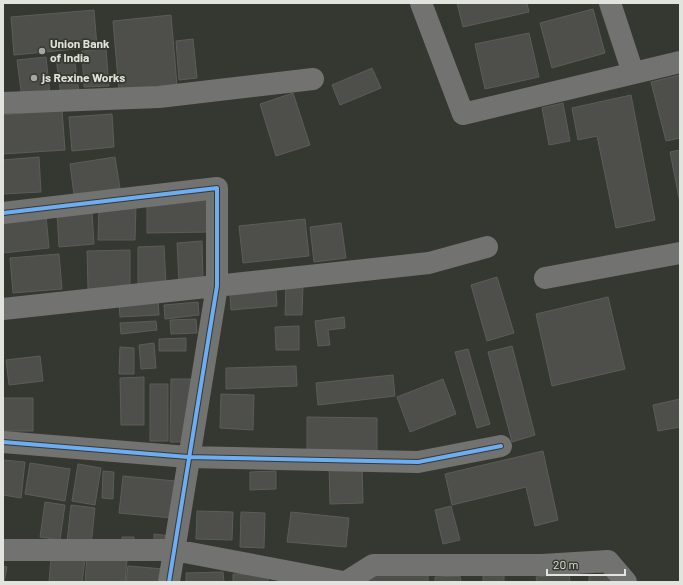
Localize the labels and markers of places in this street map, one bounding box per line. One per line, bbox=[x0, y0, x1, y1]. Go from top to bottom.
place label: Union Bank of India bbox=[50, 36, 110, 64]
marker: Union Bank of India bbox=[37, 46, 47, 56]
place label: js Rexine Works bbox=[41, 70, 125, 84]
marker: js Rexine Works bbox=[29, 73, 39, 83]

